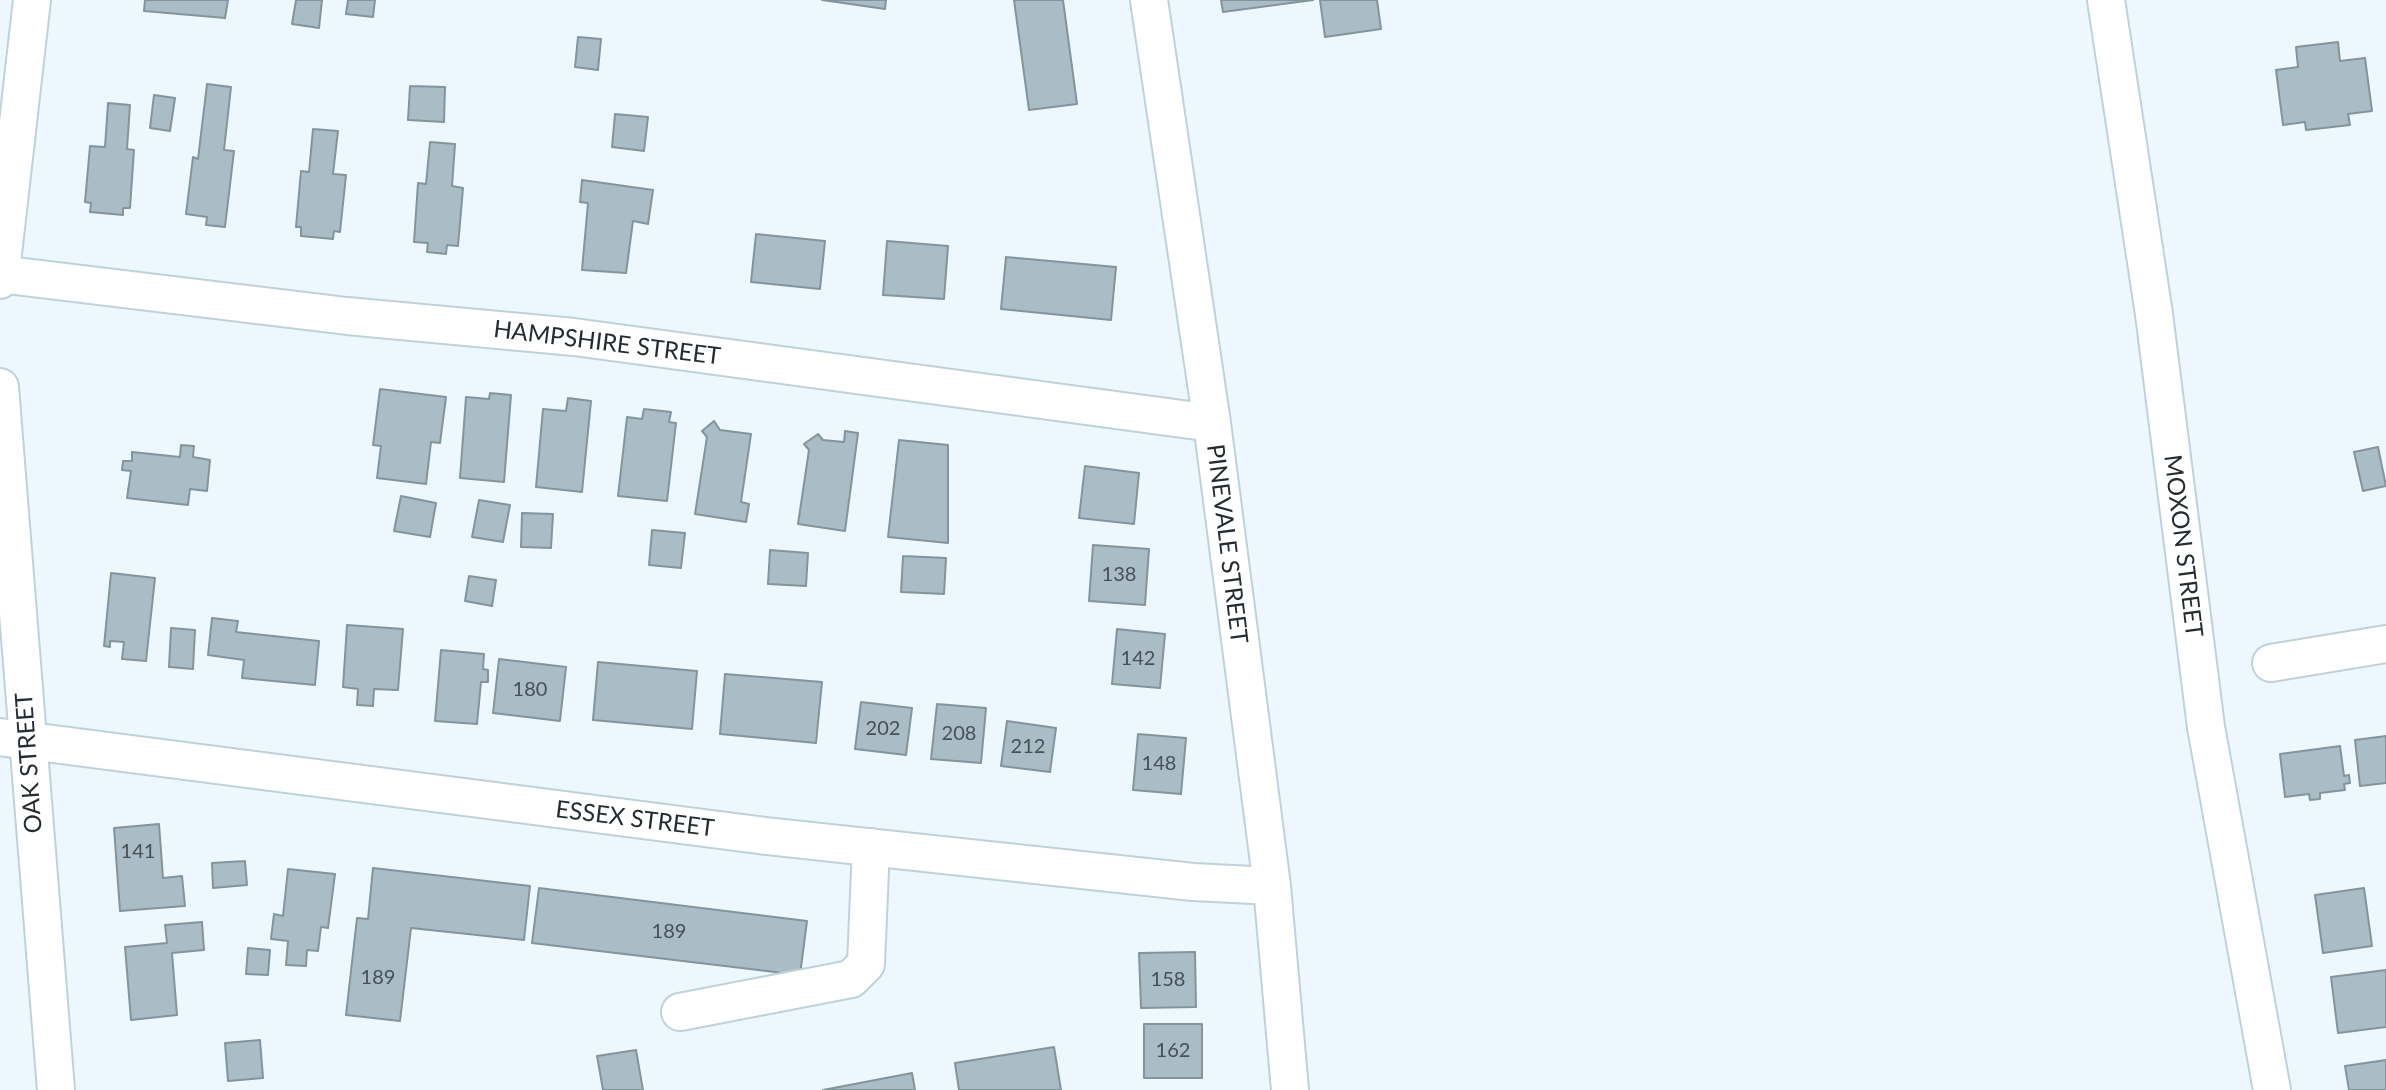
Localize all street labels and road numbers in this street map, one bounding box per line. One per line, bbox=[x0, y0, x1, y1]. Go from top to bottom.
street label: HAMPSHIRE STREET bbox=[492, 315, 722, 371]
street label: PINEVALE STREET bbox=[1200, 443, 1254, 645]
street label: MOXON STREET bbox=[2158, 453, 2208, 639]
street label: OAK STREET bbox=[10, 692, 48, 834]
street label: ESSEX STREET bbox=[554, 795, 716, 843]

